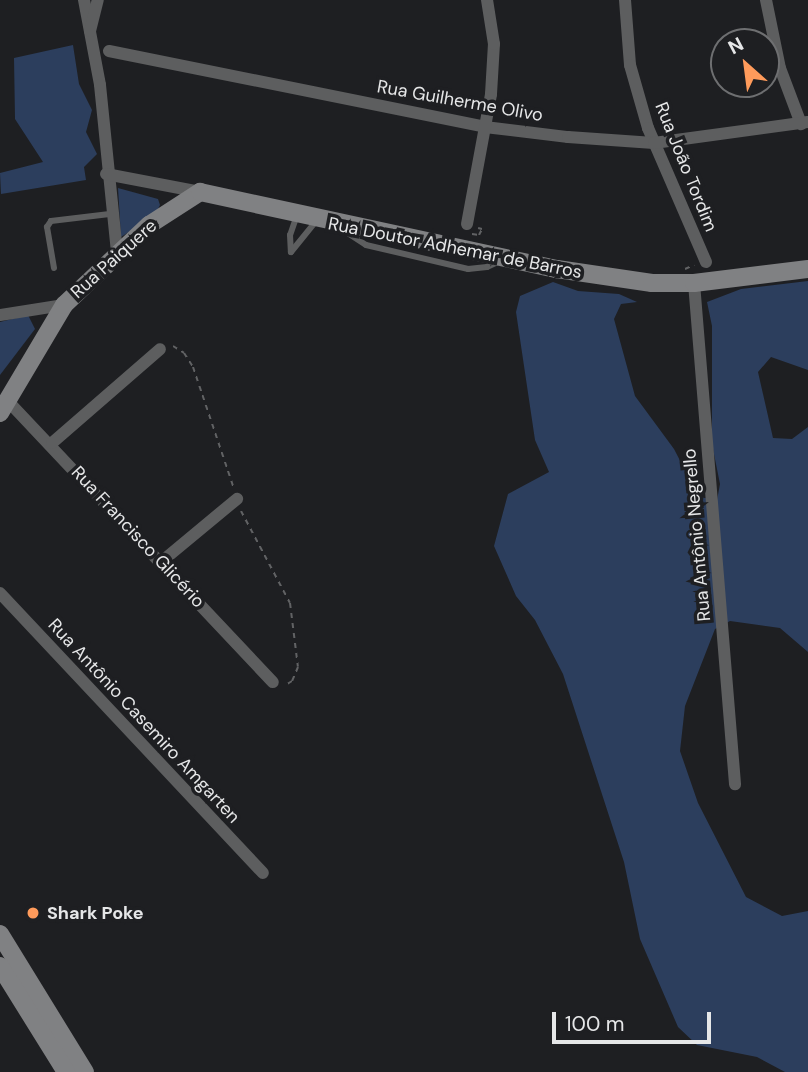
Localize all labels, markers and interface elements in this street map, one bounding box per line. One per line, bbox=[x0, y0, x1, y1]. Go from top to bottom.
north arrow bbox=[710, 28, 780, 98]
text: N bbox=[724, 31, 748, 60]
street label: Rua Guilherme Olivo bbox=[375, 76, 545, 126]
street label: Rua João Tordim bbox=[650, 99, 722, 235]
street label: Rua Doutor Adhemar de Barros bbox=[326, 213, 584, 283]
street label: Rua Paiquere bbox=[67, 215, 161, 303]
street label: Rua Antônio Negrello bbox=[679, 448, 715, 622]
street label: Rua Francisco Glicério bbox=[67, 462, 209, 612]
street label: Rua Antônio Casemiro Amgarten bbox=[44, 614, 244, 828]
place label: Shark Poke bbox=[47, 902, 144, 924]
marker: Shark Poke bbox=[25, 905, 41, 921]
scale bar bbox=[556, 998, 715, 1042]
text: 100 m bbox=[565, 1010, 625, 1038]

